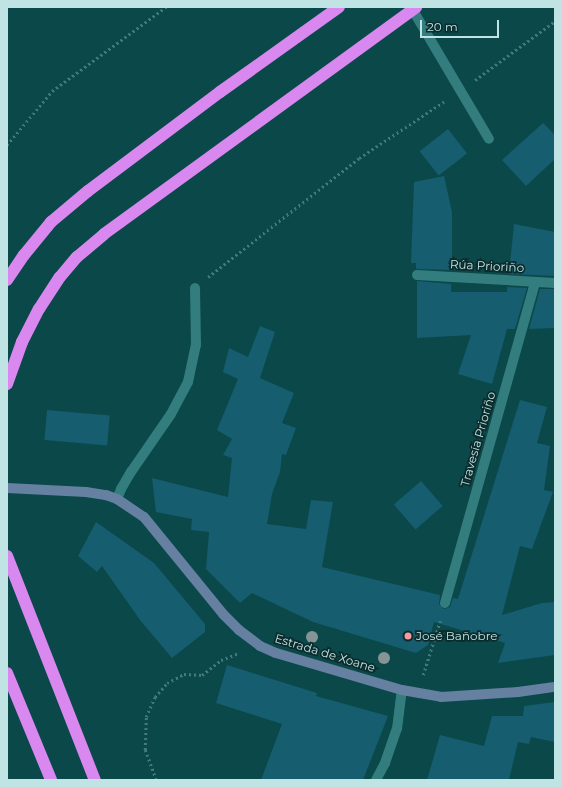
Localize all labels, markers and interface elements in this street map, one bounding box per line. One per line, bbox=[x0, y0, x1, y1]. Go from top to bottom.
scale bar bbox=[422, 12, 501, 38]
text: 20 m bbox=[427, 19, 458, 34]
street label: Rúa Prioriño bbox=[449, 257, 525, 275]
street label: Travesía Prioriño bbox=[458, 390, 498, 488]
place label: José Bañobre bbox=[416, 629, 498, 643]
street label: Estrada de Xoane bbox=[273, 631, 377, 675]
marker: José Bañobre bbox=[403, 631, 413, 641]

